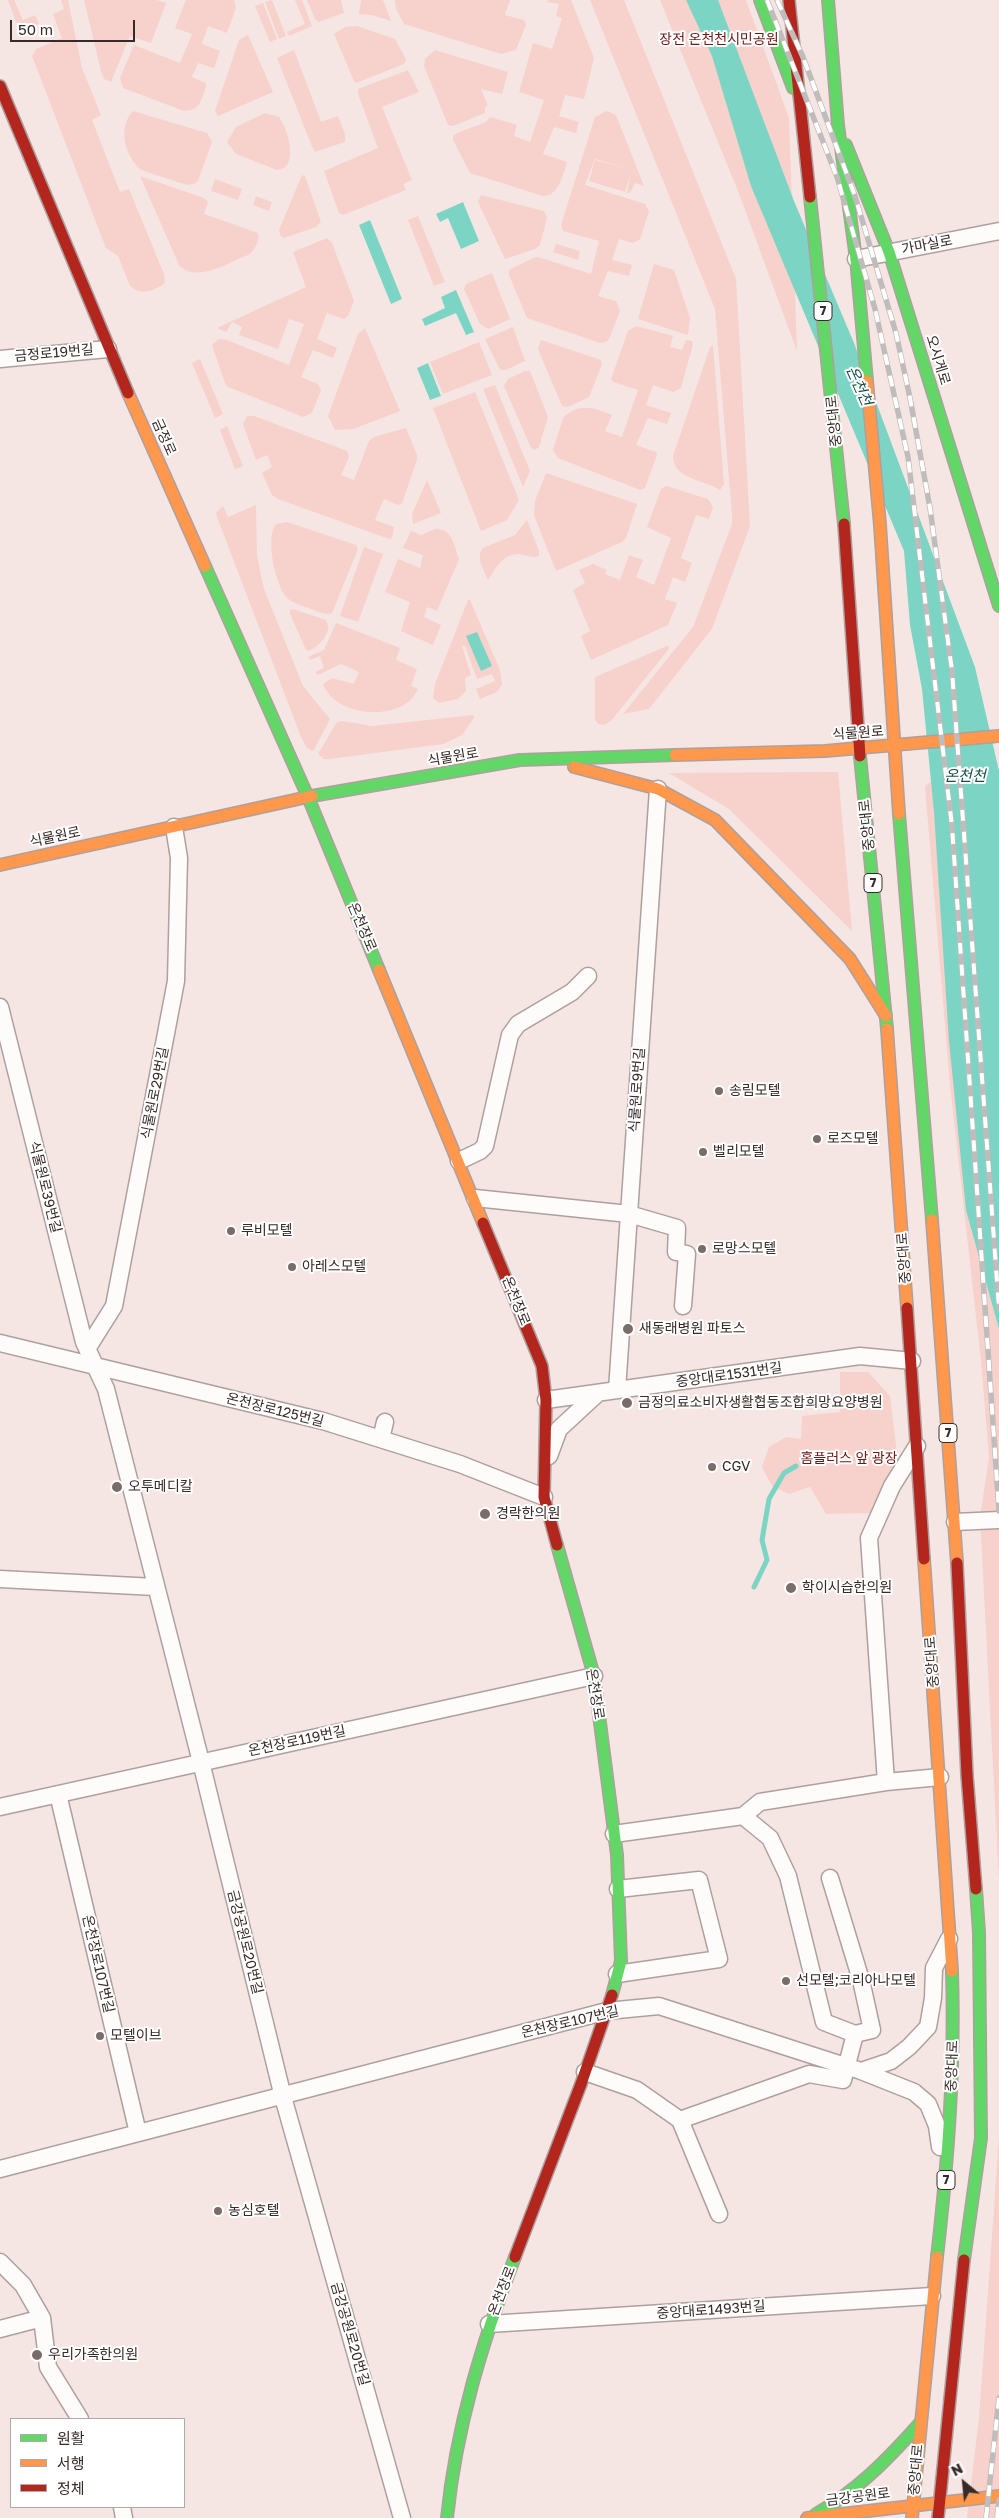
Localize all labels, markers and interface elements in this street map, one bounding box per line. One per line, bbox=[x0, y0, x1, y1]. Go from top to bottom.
scale bar bbox=[12, 10, 138, 42]
text: 50 m bbox=[18, 20, 53, 38]
park label: 장전 온천천시민공원 bbox=[659, 32, 779, 48]
street label: 가마실로 bbox=[900, 232, 954, 258]
road number: 7 bbox=[814, 302, 832, 321]
street label: 오시게로 bbox=[922, 333, 954, 387]
street label: 금정로19번길 bbox=[14, 341, 94, 365]
water label: 온천천 bbox=[842, 363, 876, 409]
street label: 중앙대로 bbox=[823, 395, 845, 447]
street label: 금정로 bbox=[148, 416, 180, 458]
street label: 식물원로 bbox=[832, 723, 884, 743]
street label: 식물원로 bbox=[426, 744, 480, 770]
water label: 온천천 bbox=[944, 767, 986, 785]
street label: 중앙대로 bbox=[856, 799, 878, 851]
street label: 식물원로 bbox=[28, 823, 82, 851]
road number: 7 bbox=[864, 874, 882, 892]
street label: 온천장로 bbox=[344, 900, 380, 954]
street label: 식물원로29번길 bbox=[138, 1045, 172, 1141]
street label: 식물원로9번길 bbox=[626, 1047, 648, 1133]
place label: 송림모텔 bbox=[729, 1083, 781, 1099]
marker: 송림모텔 bbox=[713, 1085, 725, 1097]
place label: 로즈모텔 bbox=[827, 1131, 879, 1147]
marker: 로즈모텔 bbox=[811, 1133, 823, 1145]
street label: 식물원로39번길 bbox=[25, 1139, 65, 1235]
place label: 벨리모텔 bbox=[713, 1144, 765, 1160]
marker: 벨리모텔 bbox=[697, 1146, 709, 1158]
place label: 루비모텔 bbox=[241, 1223, 293, 1239]
marker: 루비모텔 bbox=[225, 1225, 237, 1237]
street label: 중앙대로 bbox=[894, 1232, 914, 1284]
place label: 로망스모텔 bbox=[712, 1241, 776, 1257]
marker: 로망스모텔 bbox=[696, 1243, 708, 1255]
place label: 아레스모텔 bbox=[302, 1259, 366, 1275]
marker: 아레스모텔 bbox=[286, 1261, 298, 1273]
street label: 온천장로 bbox=[499, 1274, 533, 1328]
place label: 새동래병원 파토스 bbox=[639, 1321, 746, 1337]
marker: 새동래병원 파토스 bbox=[621, 1322, 635, 1336]
street label: 중앙대로1531번길 bbox=[675, 1359, 783, 1391]
street label: 온천장로125번길 bbox=[224, 1390, 326, 1430]
place label: 금정의료소비자생활협동조합희망요양병원 bbox=[638, 1395, 883, 1411]
marker: 금정의료소비자생활협동조합희망요양병원 bbox=[620, 1396, 634, 1410]
road number: 7 bbox=[939, 1424, 957, 1442]
park label: 홈플러스 앞 광장 bbox=[800, 1451, 898, 1467]
place label: CGV bbox=[722, 1459, 750, 1475]
marker: CGV bbox=[706, 1461, 718, 1473]
place label: 오투메디칼 bbox=[128, 1479, 192, 1495]
marker: 오투메디칼 bbox=[110, 1480, 124, 1494]
place label: 경락한의원 bbox=[496, 1506, 560, 1522]
marker: 경락한의원 bbox=[478, 1507, 492, 1521]
place label: 학이시습한의원 bbox=[802, 1580, 892, 1596]
marker: 학이시습한의원 bbox=[784, 1581, 798, 1595]
street label: 중앙대로 bbox=[922, 1636, 942, 1688]
street label: 온천장로 bbox=[583, 1667, 607, 1721]
street label: 온천장로119번길 bbox=[247, 1722, 347, 1760]
street label: 금강공원로20번길 bbox=[224, 1888, 266, 1996]
street label: 온천장로107번길 bbox=[79, 1913, 117, 2015]
place label: 선모텔;코리아나모텔 bbox=[796, 1973, 916, 1989]
marker: 선모텔;코리아나모텔 bbox=[780, 1975, 792, 1987]
street label: 온천장로107번길 bbox=[519, 2003, 621, 2041]
place label: 모텔이브 bbox=[110, 2028, 162, 2044]
marker: 모텔이브 bbox=[94, 2030, 106, 2042]
street label: 중앙대로 bbox=[943, 2040, 961, 2092]
road number: 7 bbox=[937, 2170, 955, 2190]
place label: 농심호텔 bbox=[228, 2203, 280, 2219]
marker: 농심호텔 bbox=[212, 2205, 224, 2217]
street label: 온천장로 bbox=[485, 2264, 519, 2318]
street label: 금강공원로20번길 bbox=[327, 2280, 373, 2388]
street label: 중앙대로1493번길 bbox=[656, 2298, 766, 2322]
place label: 우리가족한의원 bbox=[48, 2347, 138, 2363]
marker: 우리가족한의원 bbox=[30, 2348, 44, 2362]
legend bbox=[10, 2418, 185, 2508]
text: 원활 bbox=[57, 2429, 85, 2447]
street label: 중앙대로 bbox=[905, 2444, 927, 2496]
text: 서행 bbox=[57, 2454, 85, 2472]
north arrow bbox=[939, 2458, 989, 2508]
text: N bbox=[948, 2459, 965, 2479]
text: 정체 bbox=[57, 2479, 85, 2497]
street label: 금강공원로 bbox=[825, 2485, 891, 2509]

